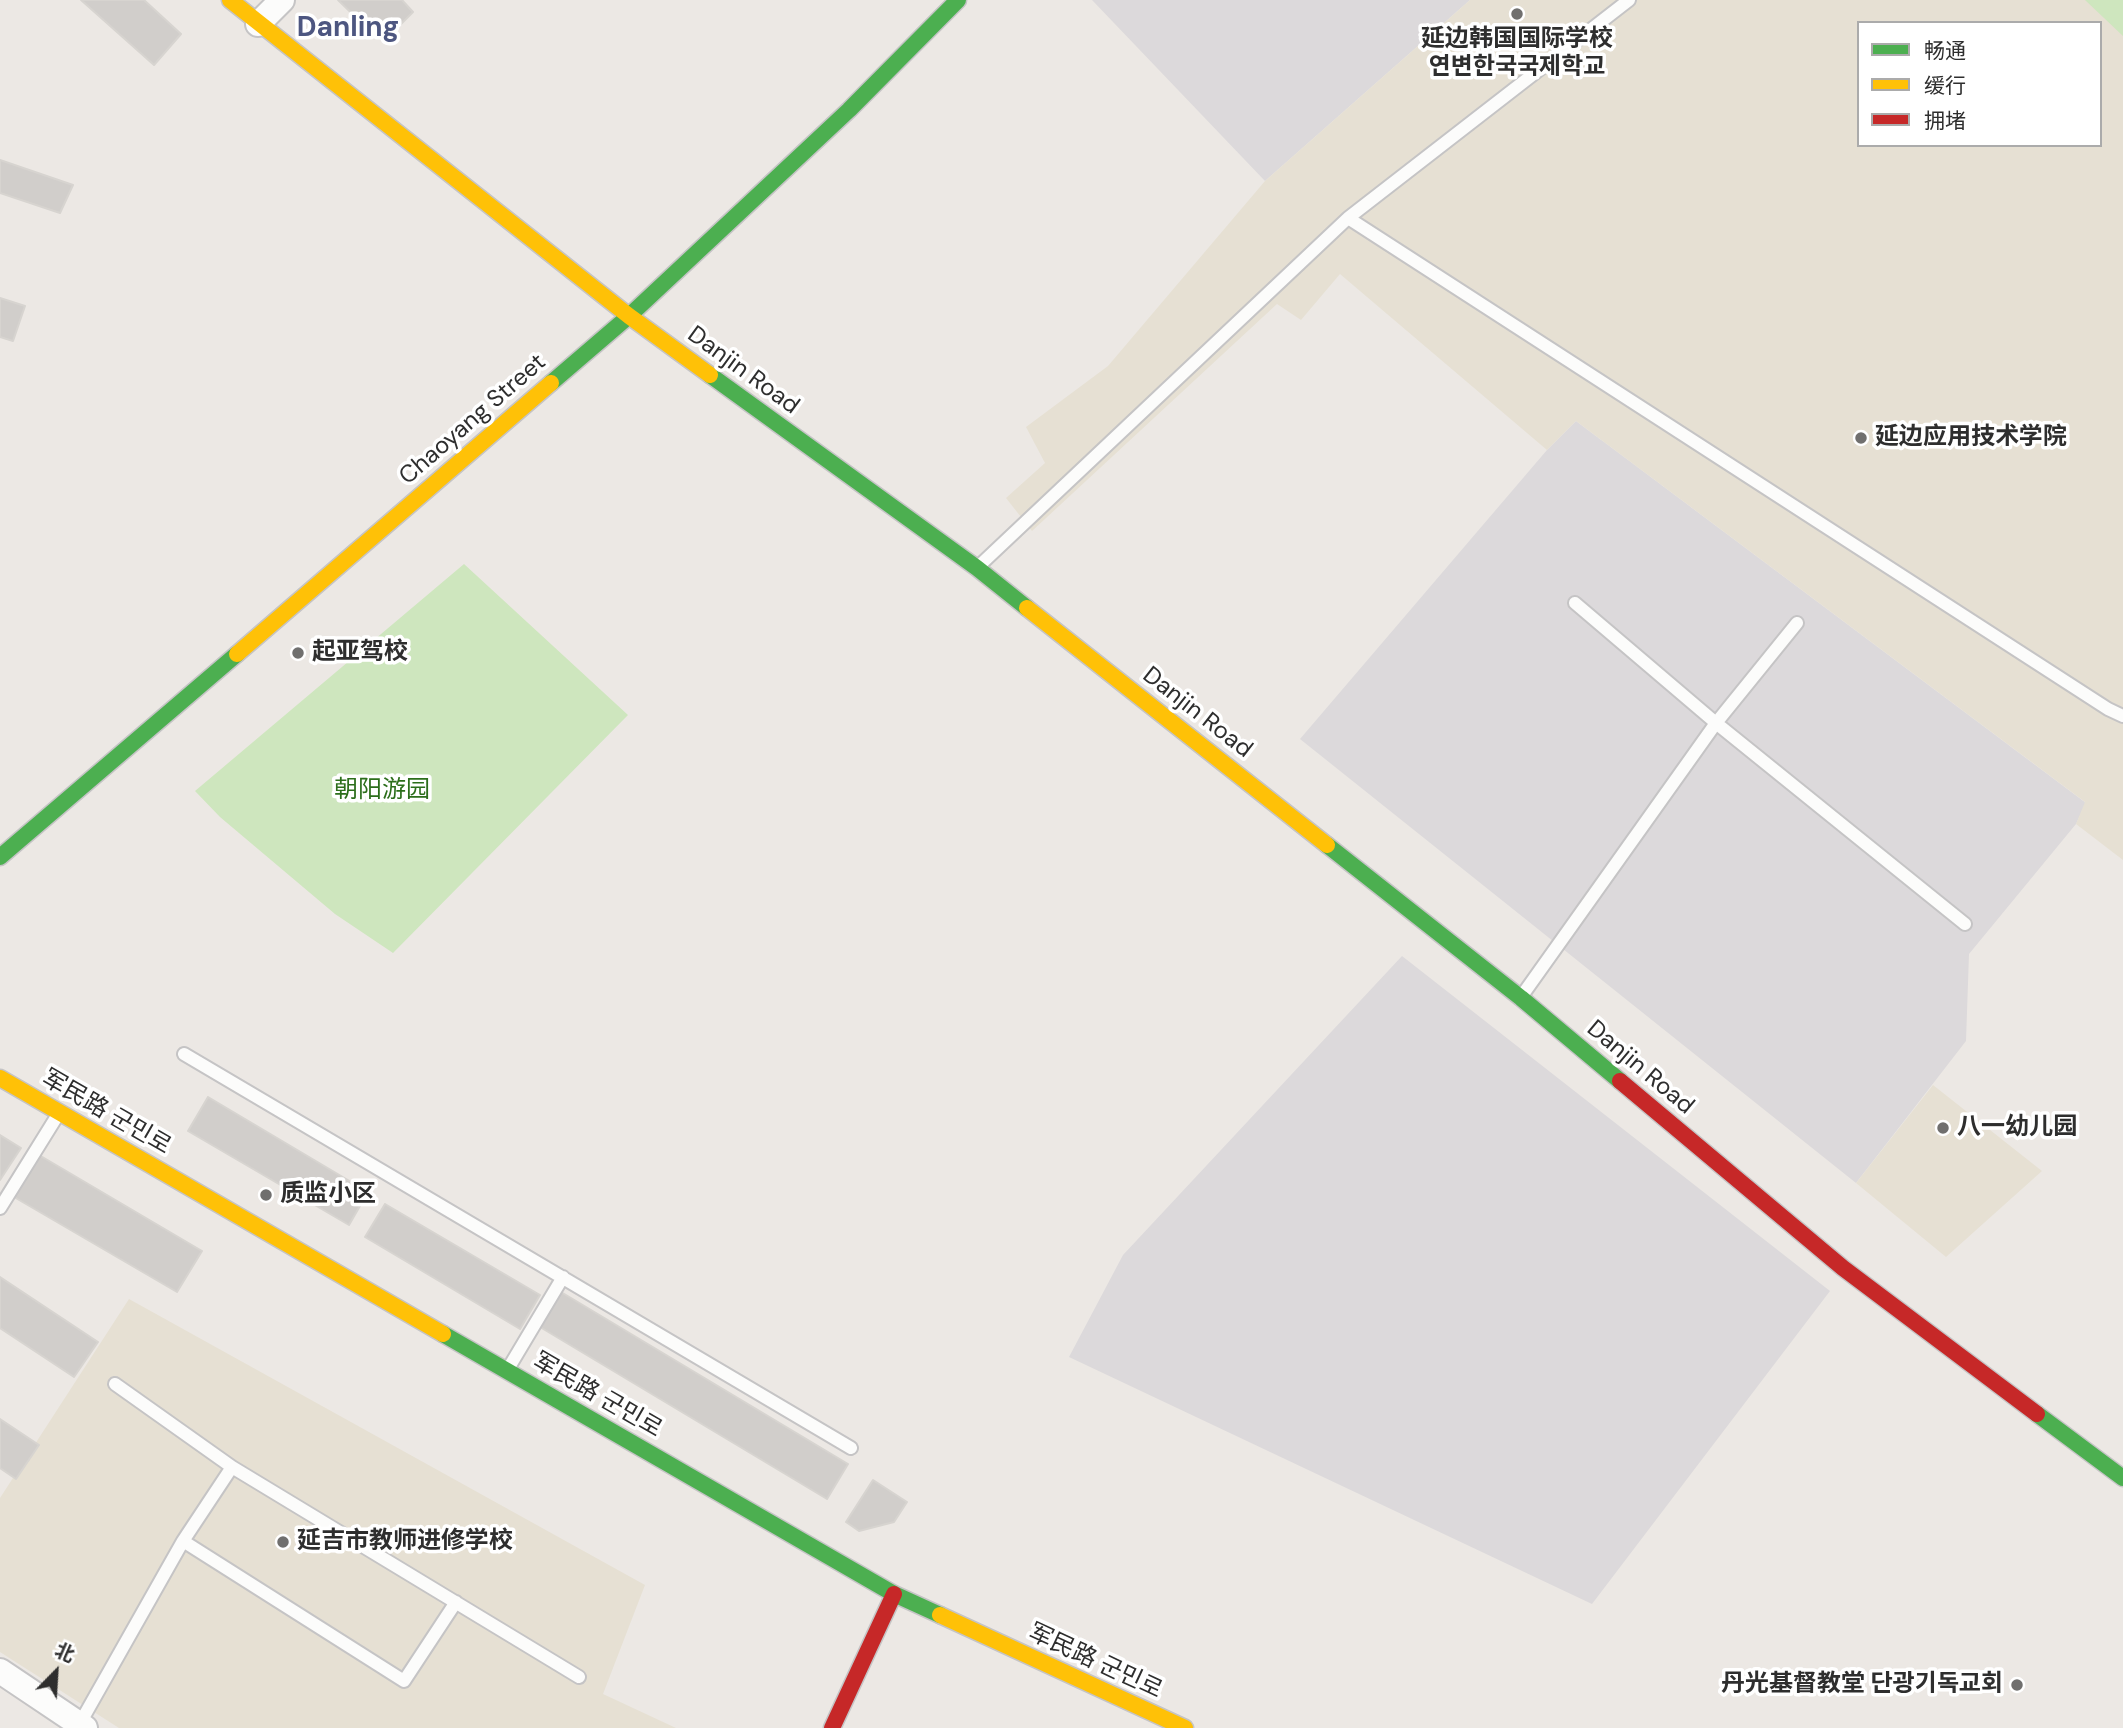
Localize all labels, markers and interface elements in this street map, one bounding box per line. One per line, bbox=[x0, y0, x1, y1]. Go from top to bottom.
marker: 延边韩国国际学校 연변한국국제학교 bbox=[1509, 6, 1525, 22]
district label: Danling bbox=[297, 12, 399, 46]
legend bbox=[1857, 21, 2102, 147]
place label: 延边韩国国际学校 연변한국국제학교 bbox=[1421, 26, 1613, 82]
text: 畅通 bbox=[1924, 37, 1966, 65]
text: 缓行 bbox=[1924, 72, 1966, 100]
text: 拥堵 bbox=[1924, 107, 1966, 135]
street label: Danjin Road bbox=[682, 321, 804, 421]
street label: Chaoyang Street bbox=[394, 349, 552, 491]
place label: 延边应用技术学院 bbox=[1875, 424, 2067, 452]
marker: 延边应用技术学院 bbox=[1853, 430, 1869, 446]
place label: 起亚驾校 bbox=[312, 639, 408, 667]
marker: 起亚驾校 bbox=[290, 645, 306, 661]
street label: Danjin Road bbox=[1137, 661, 1257, 765]
park label: 朝阳游园 bbox=[334, 777, 430, 805]
street label: Danjin Road bbox=[1581, 1015, 1699, 1121]
street label: 军民路 군민로 bbox=[36, 1064, 176, 1162]
place label: 八一幼儿园 bbox=[1957, 1114, 2077, 1142]
marker: 八一幼儿园 bbox=[1935, 1120, 1951, 1136]
place label: 质监小区 bbox=[280, 1181, 376, 1209]
marker: 质监小区 bbox=[258, 1187, 274, 1203]
street label: 军民路 군민로 bbox=[527, 1347, 667, 1445]
place label: 延吉市教师进修学校 bbox=[297, 1528, 513, 1556]
marker: 延吉市教师进修学校 bbox=[275, 1534, 291, 1550]
street label: 军民路 군민로 bbox=[1023, 1618, 1167, 1706]
north arrow bbox=[21, 1637, 91, 1707]
text: 北 bbox=[51, 1637, 79, 1668]
place label: 丹光基督教堂 단광기독교회 bbox=[1721, 1671, 2003, 1699]
marker: 丹光基督教堂 단광기독교회 bbox=[2009, 1677, 2025, 1693]

